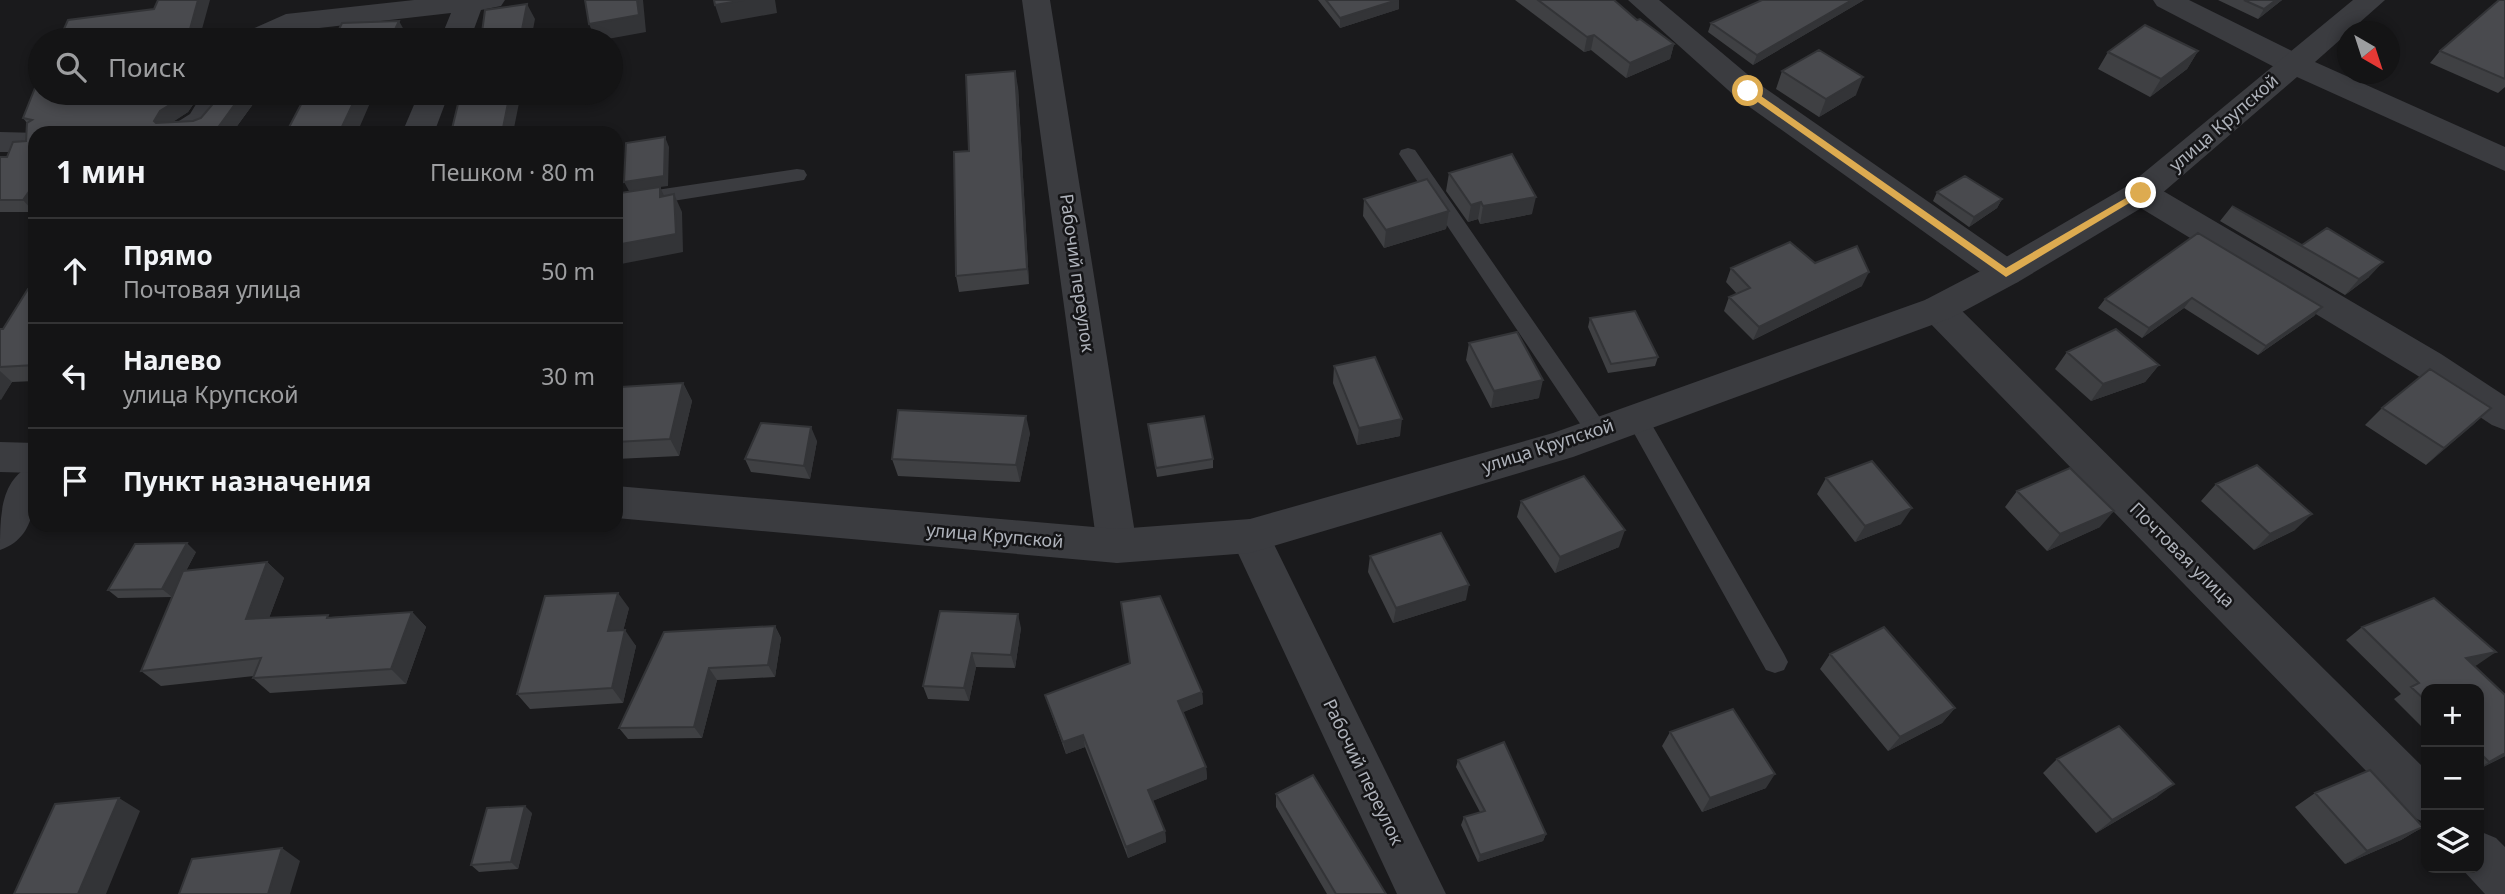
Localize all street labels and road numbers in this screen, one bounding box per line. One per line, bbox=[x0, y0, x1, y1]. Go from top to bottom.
street label: улица Крупской bbox=[2164, 68, 2283, 176]
street label: Рабочий переулок bbox=[1055, 192, 1101, 354]
street label: улица Крупской bbox=[1479, 412, 1617, 478]
street label: Почтовая улица bbox=[2125, 497, 2240, 612]
street label: улица Крупской bbox=[926, 517, 1065, 553]
street label: Рабочий переулок bbox=[1318, 695, 1410, 849]

